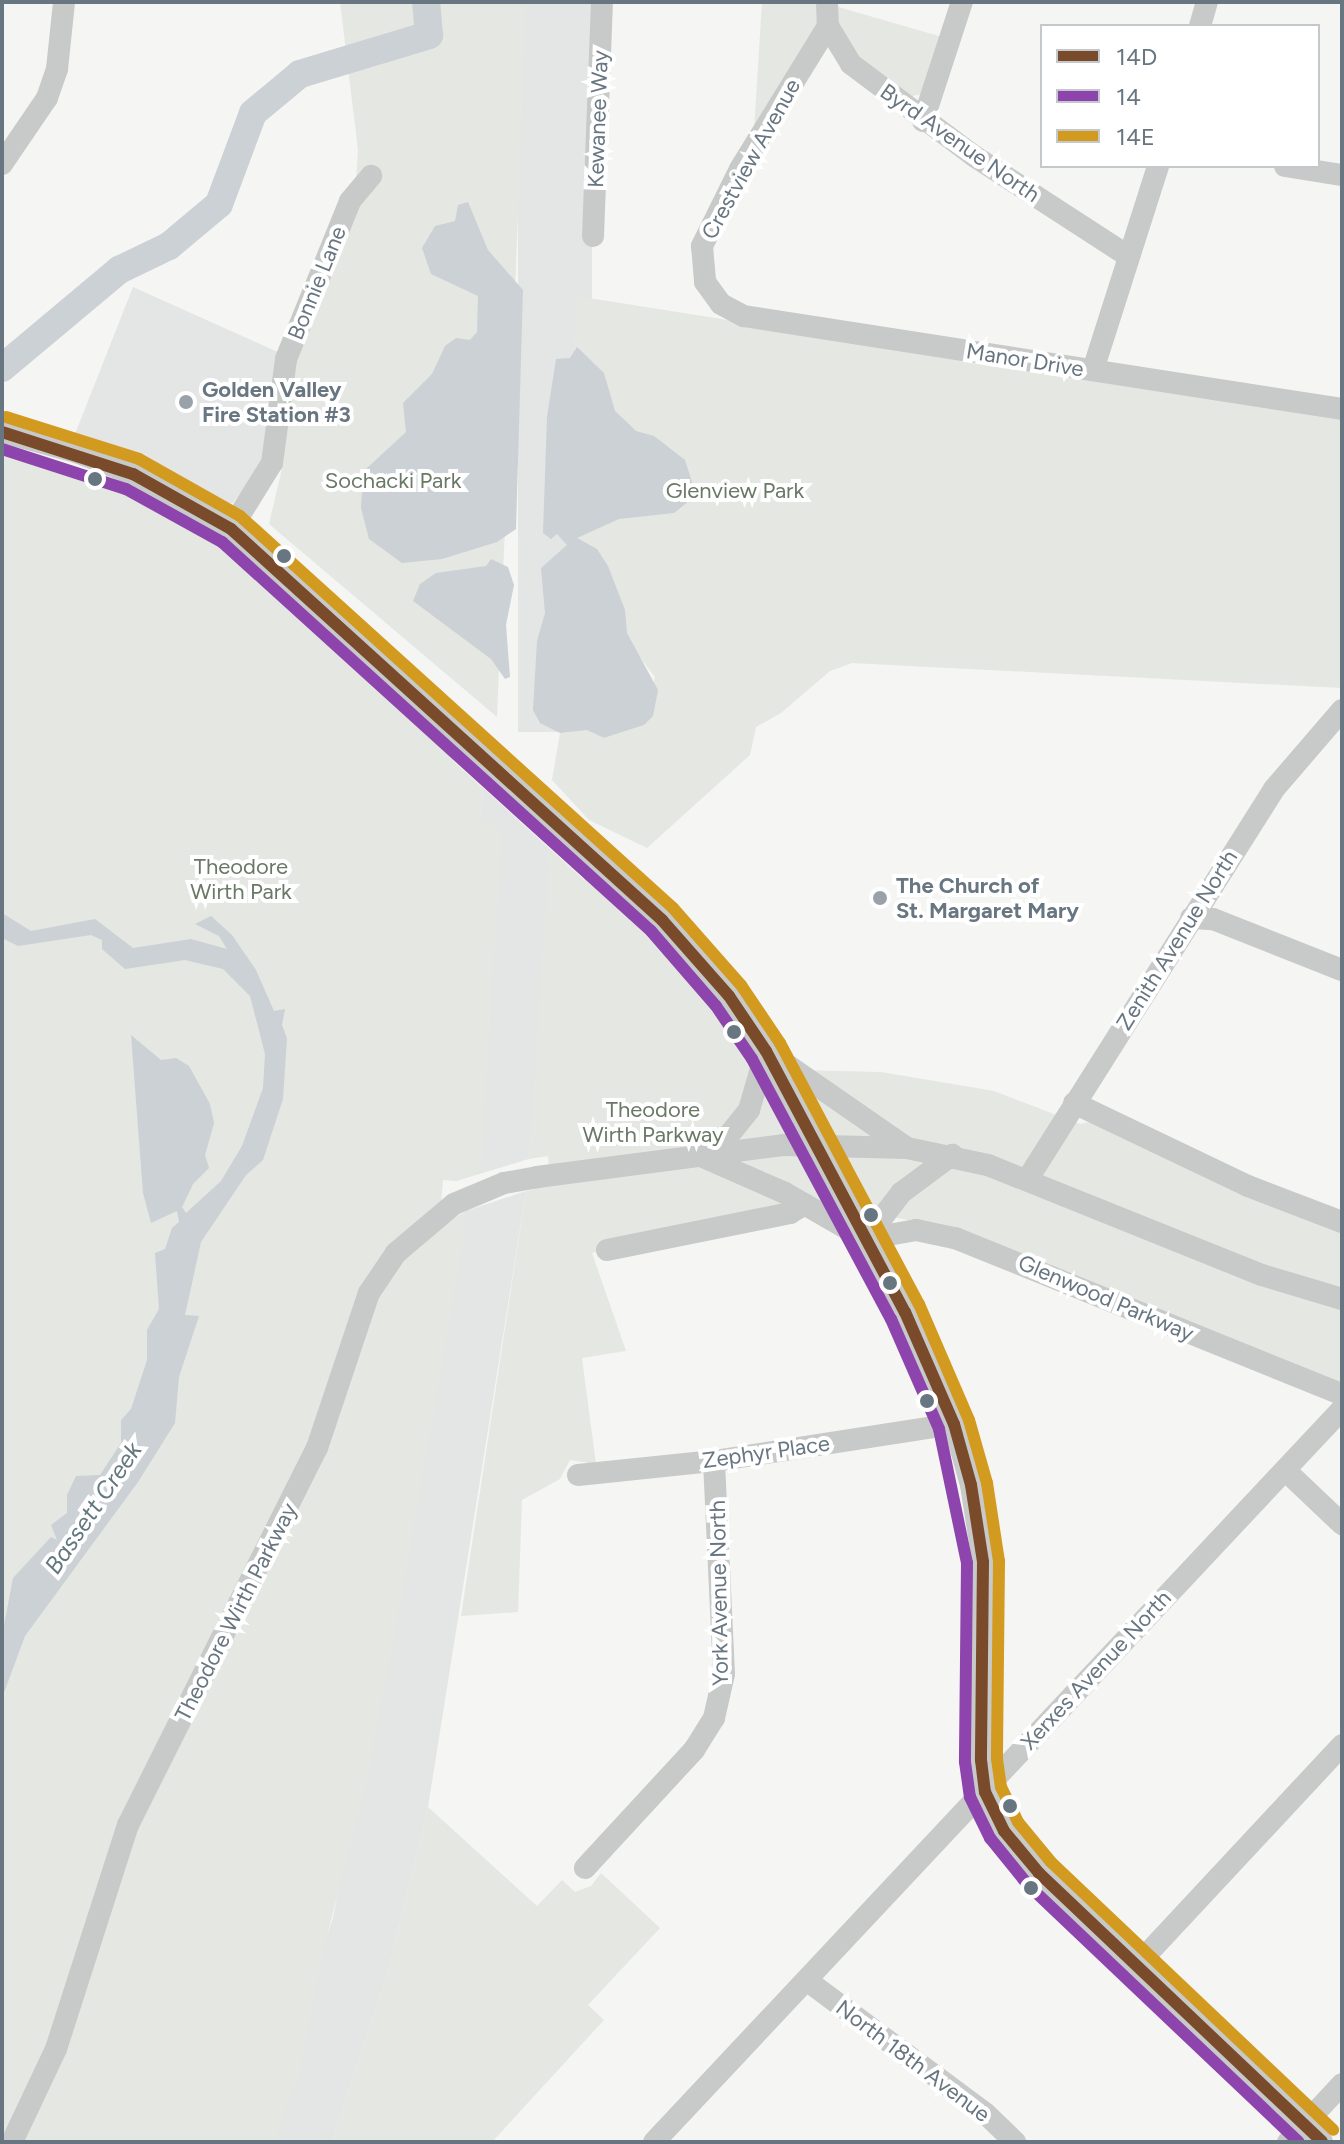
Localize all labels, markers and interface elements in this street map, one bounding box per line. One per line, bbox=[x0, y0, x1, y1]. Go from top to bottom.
legend bbox=[1040, 24, 1320, 168]
text: 14D bbox=[1116, 42, 1157, 71]
street label: Kewanee Way bbox=[582, 50, 614, 188]
street label: Crestview Avenue bbox=[696, 74, 806, 244]
street label: Byrd Avenue North bbox=[875, 78, 1045, 208]
text: 14 bbox=[1116, 82, 1141, 111]
text: 14E bbox=[1116, 122, 1155, 151]
street label: Bonnie Lane bbox=[282, 222, 352, 344]
street label: Manor Drive bbox=[964, 338, 1086, 382]
place label: Golden Valley Fire Station #3 bbox=[202, 376, 351, 428]
marker: Golden Valley Fire Station #3 bbox=[177, 393, 195, 411]
park label: Sochacki Park bbox=[325, 468, 461, 494]
unlabelled marker bbox=[87, 471, 103, 487]
park label: Glenview Park bbox=[666, 478, 804, 504]
unlabelled marker bbox=[276, 548, 292, 564]
street label: Zenith Avenue North bbox=[1111, 845, 1243, 1035]
park label: Theodore Wirth Park bbox=[190, 853, 292, 904]
place label: The Church of St. Margaret Mary bbox=[896, 872, 1079, 924]
marker: The Church of St. Margaret Mary bbox=[871, 889, 889, 907]
unlabelled marker bbox=[726, 1024, 742, 1040]
park label: Theodore Wirth Parkway bbox=[582, 1096, 724, 1148]
unlabelled marker bbox=[863, 1207, 879, 1223]
street label: Glenwood Parkway bbox=[1014, 1249, 1198, 1347]
unlabelled marker bbox=[882, 1275, 898, 1291]
unlabelled marker bbox=[919, 1393, 935, 1409]
street label: Zephyr Place bbox=[701, 1430, 831, 1474]
water label: Bassett Creek bbox=[38, 1437, 148, 1579]
street label: Theodore Wirth Parkway bbox=[170, 1499, 302, 1725]
street label: York Avenue North bbox=[704, 1500, 734, 1686]
street label: Xerxes Avenue North bbox=[1015, 1585, 1177, 1755]
unlabelled marker bbox=[1002, 1798, 1018, 1814]
unlabelled marker bbox=[1023, 1880, 1039, 1896]
street label: North 18th Avenue bbox=[831, 1994, 995, 2128]

